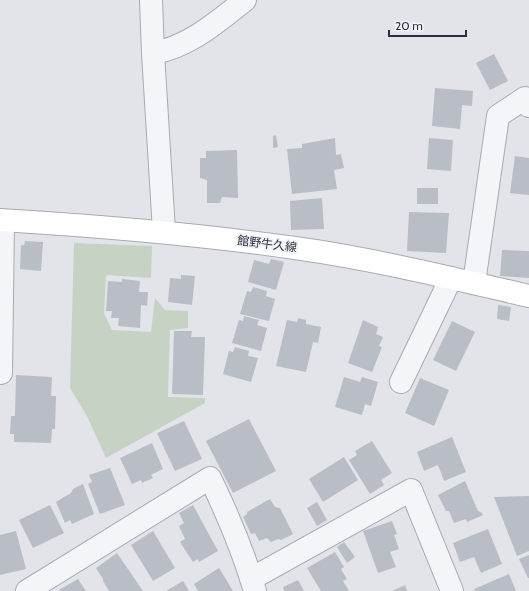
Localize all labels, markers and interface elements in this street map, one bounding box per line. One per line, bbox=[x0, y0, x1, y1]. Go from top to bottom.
scale bar bbox=[389, 12, 466, 38]
text: 20 m bbox=[395, 18, 423, 33]
street label: 館野牛久線 bbox=[236, 232, 298, 255]

